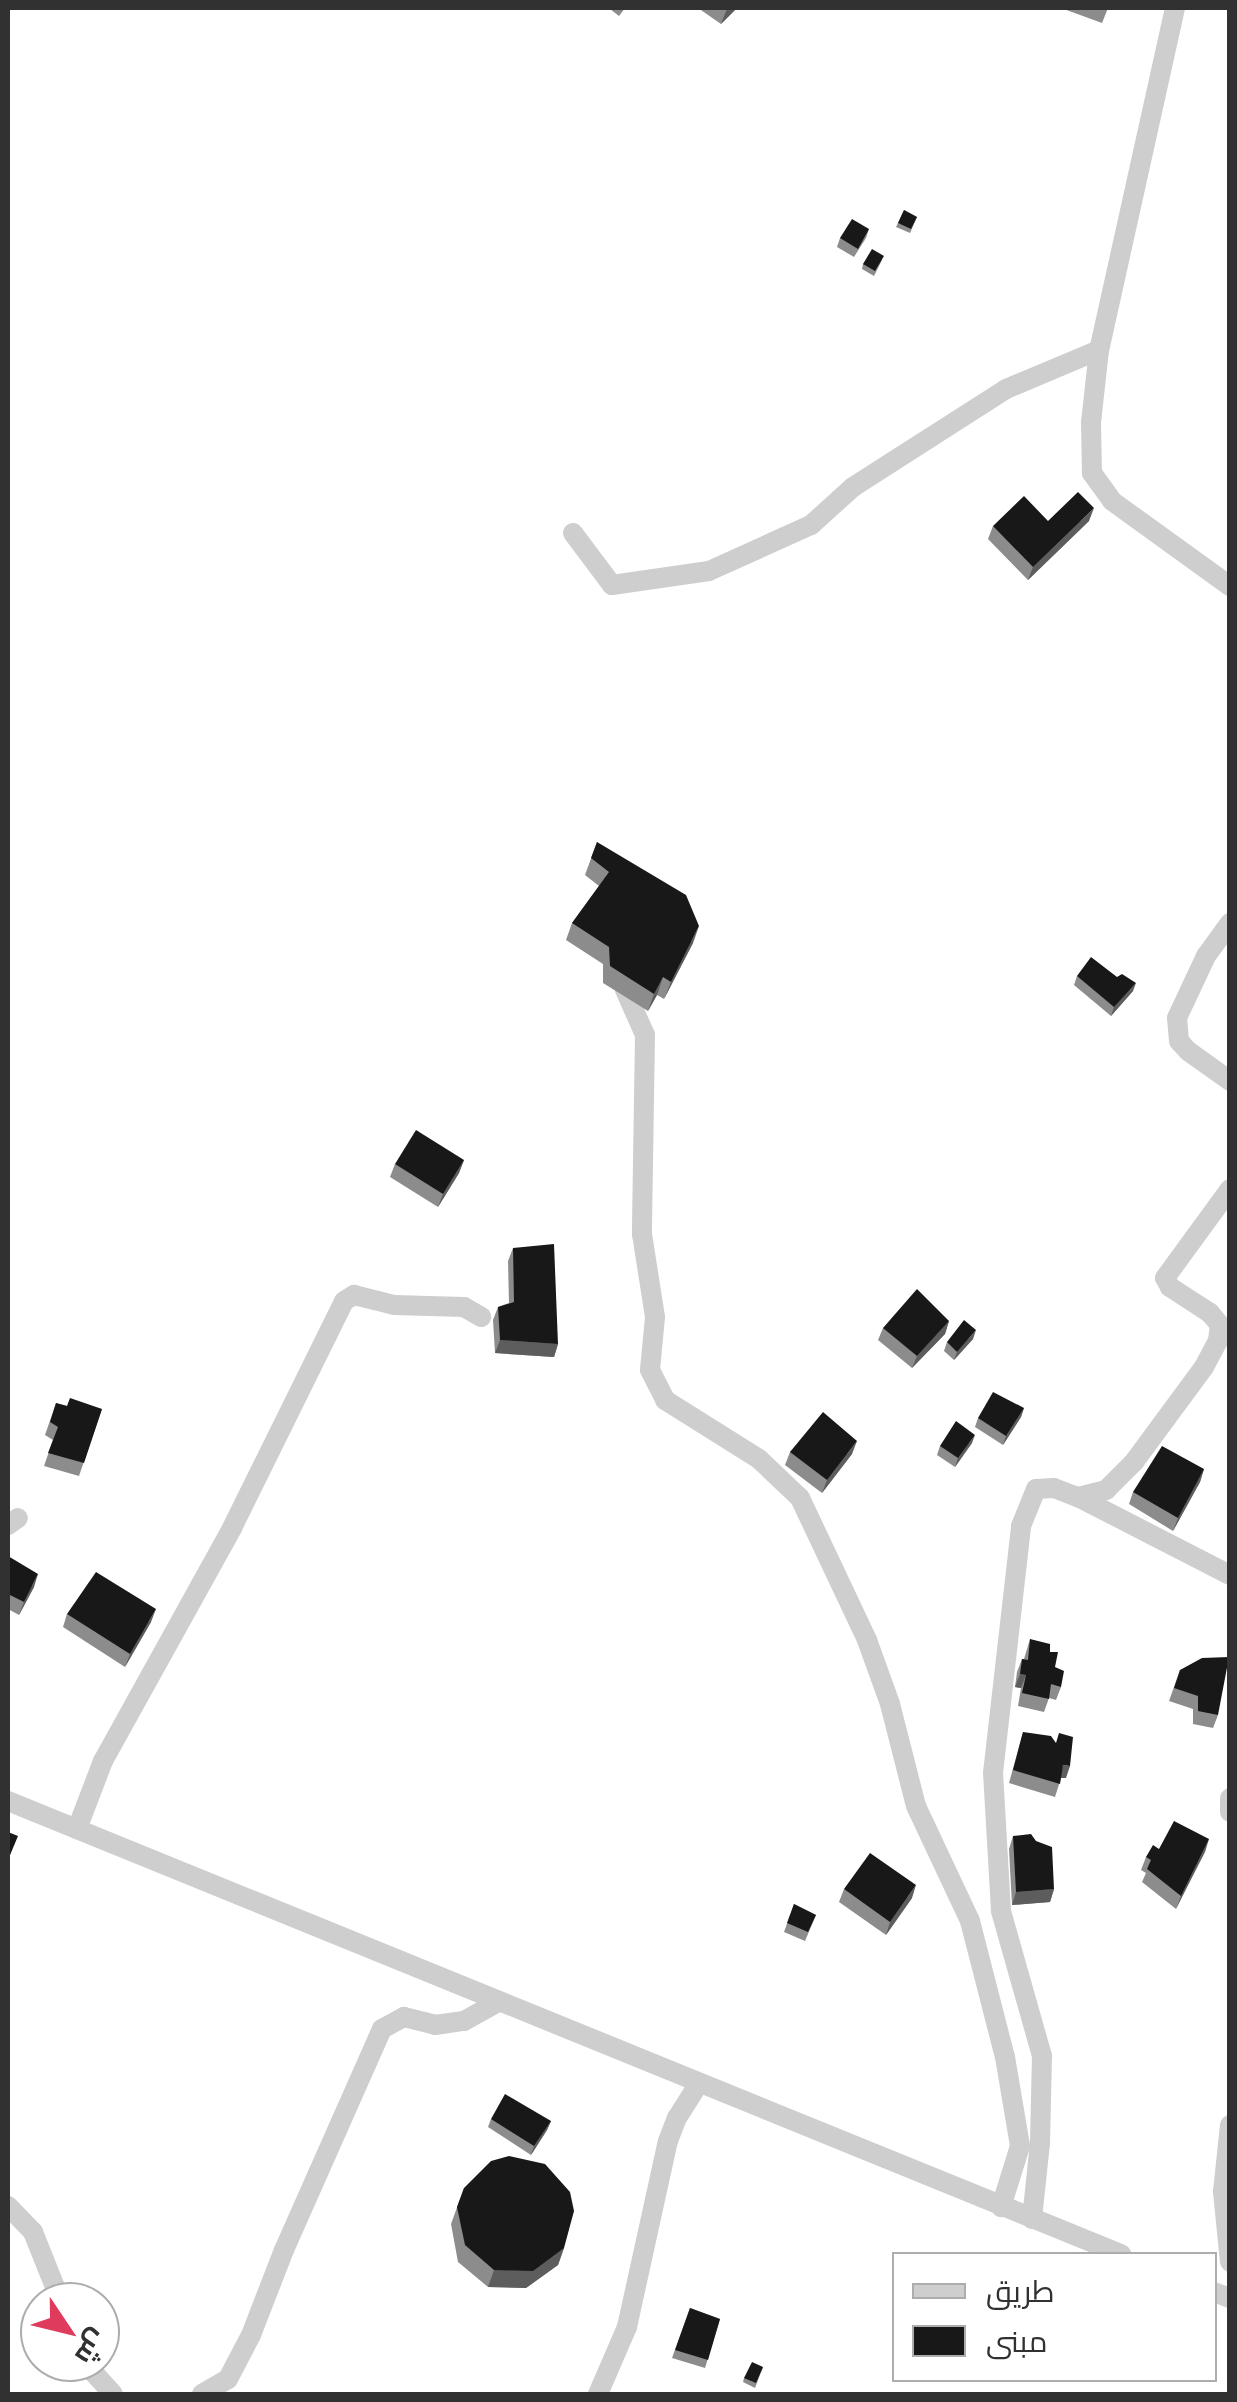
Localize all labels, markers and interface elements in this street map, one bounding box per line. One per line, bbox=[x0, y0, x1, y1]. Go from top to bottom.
legend bbox=[892, 2252, 1217, 2382]
text: طريق bbox=[986, 2272, 1055, 2308]
north arrow bbox=[20, 2282, 120, 2382]
text: مبنى bbox=[986, 2322, 1047, 2358]
text: ش bbox=[69, 2324, 117, 2373]

